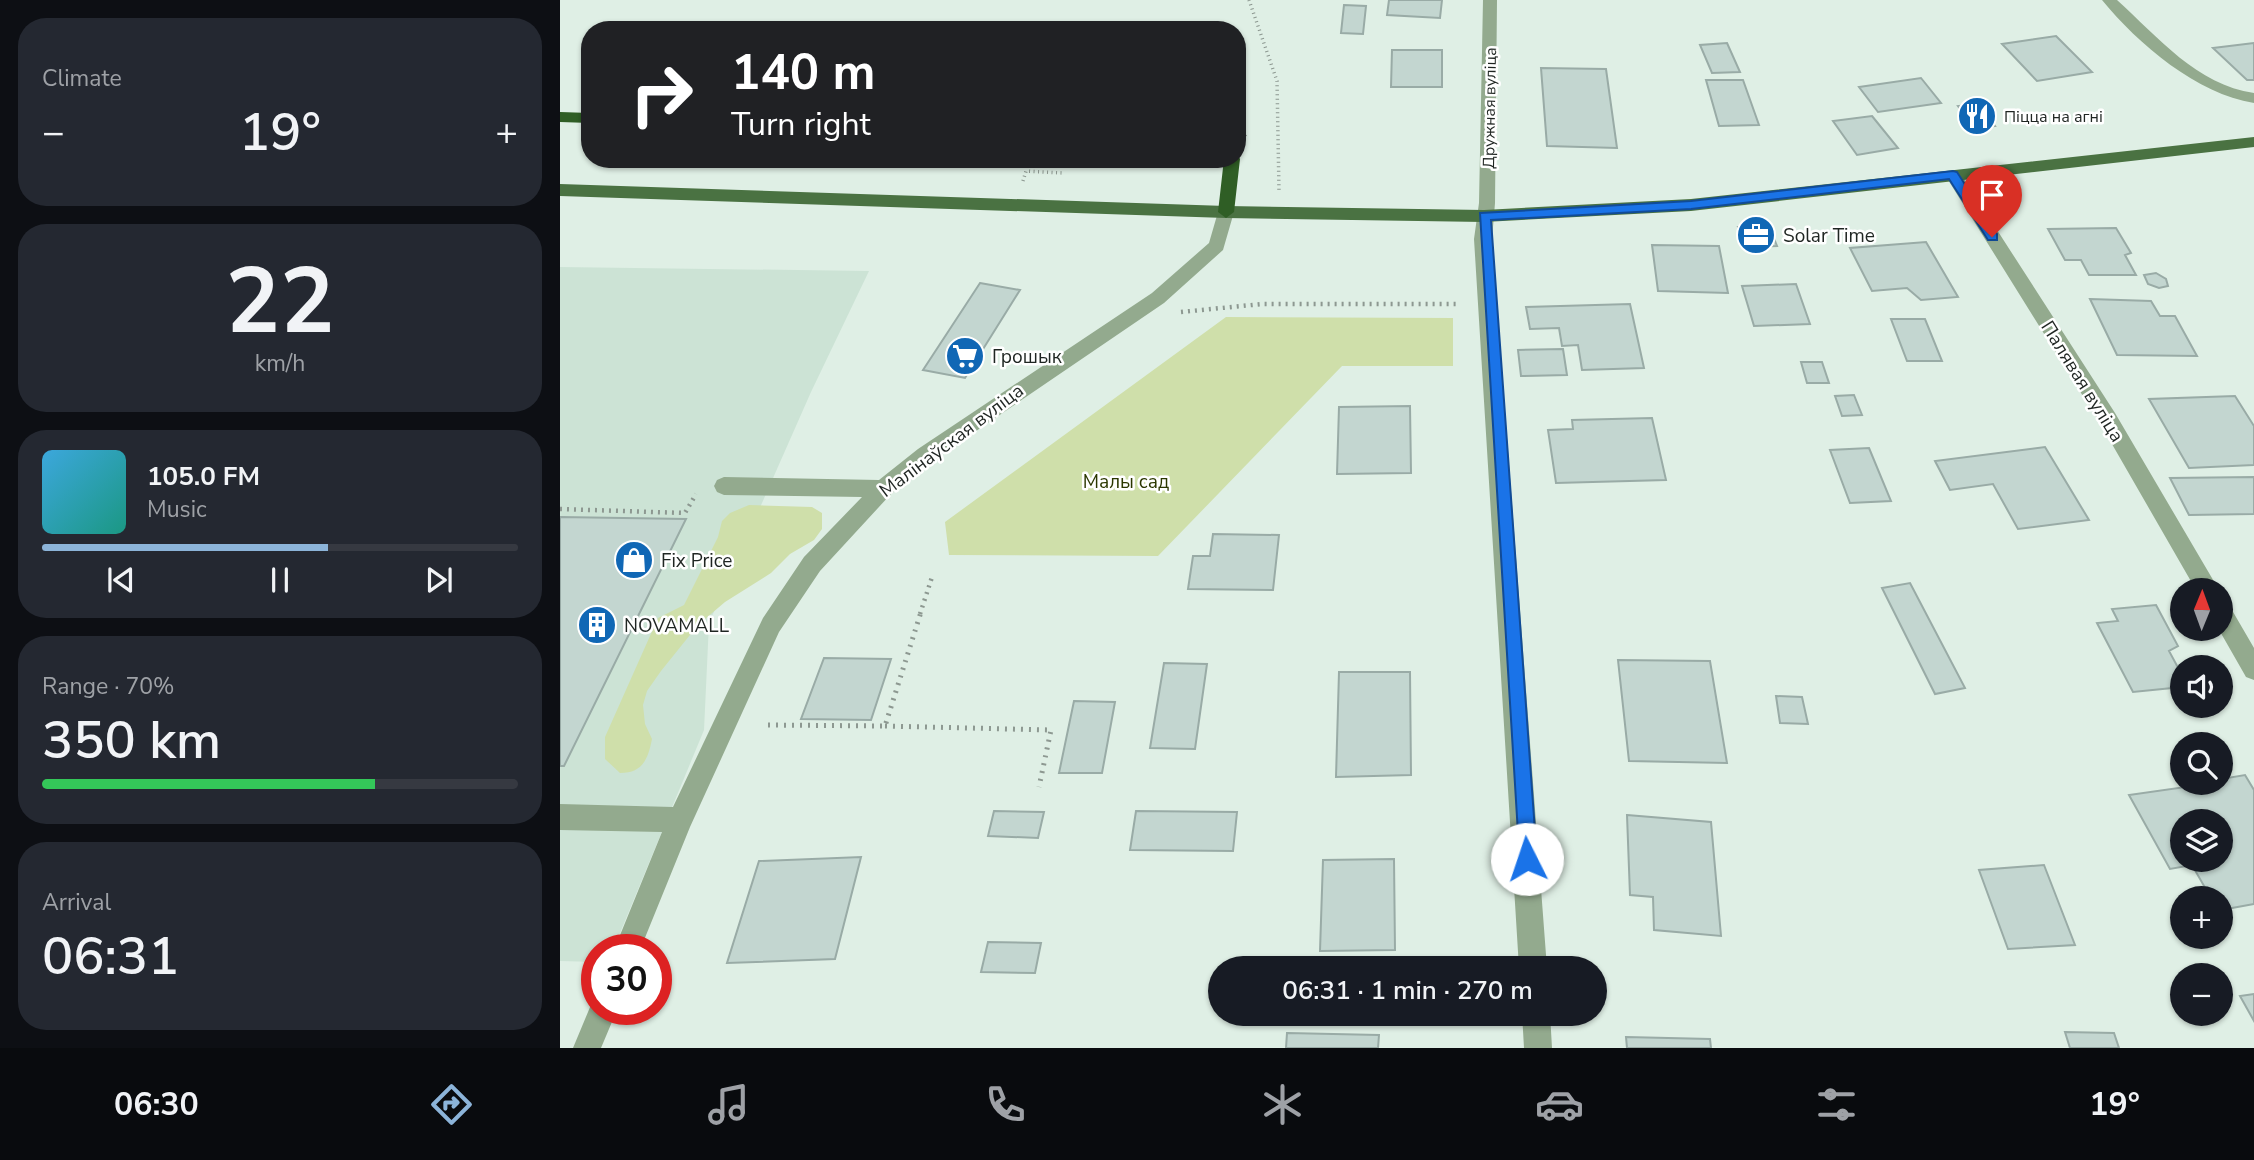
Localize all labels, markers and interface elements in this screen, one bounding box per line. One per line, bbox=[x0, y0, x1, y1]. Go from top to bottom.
text: 140 m bbox=[731, 39, 875, 106]
street label: Дружная вуліца bbox=[1478, 47, 1502, 169]
icon: right bbox=[616, 49, 707, 140]
text: Climate bbox=[42, 63, 122, 94]
restaurant icon: Піцца на агні bbox=[1956, 95, 1998, 137]
text: 19° bbox=[239, 97, 321, 168]
text: Turn right bbox=[731, 103, 871, 146]
place label: Піцца на агні bbox=[2004, 106, 2103, 128]
text: − bbox=[42, 107, 65, 158]
text: + bbox=[495, 107, 518, 158]
pin bbox=[1962, 165, 2022, 237]
icon: arrive bbox=[1973, 176, 2011, 214]
office icon: Solar Time bbox=[1735, 214, 1777, 256]
place label: Solar Time bbox=[1783, 223, 1875, 249]
text: 22 bbox=[225, 240, 335, 364]
street label: Палявая вуліца bbox=[2034, 316, 2130, 447]
supermarket icon: Грошык bbox=[944, 335, 986, 377]
place label: Грошык bbox=[992, 344, 1062, 370]
text: km/h bbox=[255, 348, 305, 379]
street label: Малінаўская вуліца bbox=[874, 378, 1029, 504]
text: 105.0 FM bbox=[147, 459, 260, 494]
park label: Малы сад bbox=[1083, 469, 1169, 495]
text: Music bbox=[147, 494, 207, 525]
shop icon: Fix Price bbox=[613, 539, 655, 581]
place label: Fix Price bbox=[661, 548, 732, 574]
icon: previous bbox=[102, 561, 140, 599]
icon: pause bbox=[261, 561, 299, 599]
icon: next bbox=[420, 561, 458, 599]
north arrow bbox=[2170, 578, 2233, 640]
map controls bbox=[2170, 578, 2233, 1026]
building icon: NOVAMALL bbox=[576, 604, 618, 646]
place label: NOVAMALL bbox=[624, 613, 730, 639]
button: sound bbox=[2170, 655, 2233, 718]
text: Range · 70% bbox=[42, 671, 174, 702]
text: 350 km bbox=[42, 705, 221, 776]
button: search bbox=[2170, 732, 2233, 795]
button: layers bbox=[2170, 809, 2233, 872]
position arrow bbox=[1490, 822, 1564, 896]
button: + bbox=[2170, 886, 2233, 949]
text: Arrival bbox=[42, 887, 111, 918]
text: 06:31 bbox=[42, 921, 179, 992]
speed limit sign: 30 bbox=[581, 934, 672, 1025]
button: − bbox=[2170, 963, 2233, 1026]
text: 06:31 · 1 min · 270 m bbox=[1282, 973, 1533, 1008]
icon: directions bbox=[427, 1080, 476, 1129]
icon: music bbox=[704, 1080, 753, 1129]
icon: phone bbox=[981, 1080, 1030, 1129]
icon: climate bbox=[1258, 1080, 1307, 1129]
icon: car bbox=[1535, 1080, 1584, 1129]
icon: filters bbox=[1812, 1080, 1861, 1129]
text: 06:30 bbox=[114, 1083, 199, 1126]
text: 19° bbox=[2089, 1083, 2140, 1126]

